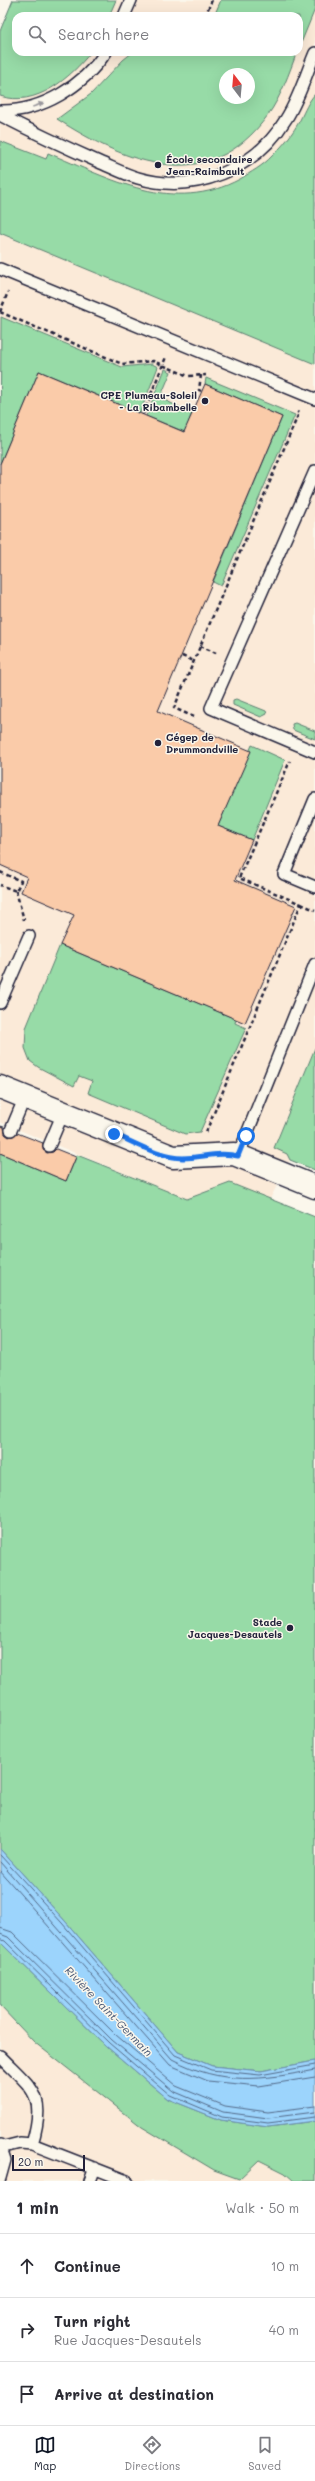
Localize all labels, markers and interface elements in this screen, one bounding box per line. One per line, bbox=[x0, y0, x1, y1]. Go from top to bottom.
search box bbox=[12, 12, 303, 56]
icon: search bbox=[26, 23, 48, 45]
text: Search here bbox=[58, 24, 149, 44]
north arrow bbox=[219, 68, 255, 104]
one-way arrow bbox=[32, 102, 44, 108]
place label: École secondaire Jean-Raimbault bbox=[166, 152, 253, 178]
marker: École secondaire Jean-Raimbault bbox=[153, 160, 163, 170]
place label: CPE Plumeau-Soleil - La Ribambelle bbox=[100, 388, 197, 414]
marker: CPE Plumeau-Soleil - La Ribambelle bbox=[200, 396, 210, 406]
place label: Cégep de Drummondville bbox=[166, 730, 238, 756]
marker: Cégep de Drummondville bbox=[153, 738, 163, 748]
route end bbox=[105, 1125, 123, 1143]
route start bbox=[237, 1127, 255, 1145]
place label: Stade Jacques-Desautels bbox=[188, 1615, 282, 1641]
marker: Stade Jacques-Desautels bbox=[285, 1623, 295, 1633]
water label: Rivière Saint-Germain bbox=[62, 1963, 156, 2059]
scale bar bbox=[12, 2153, 85, 2172]
text: 20 m bbox=[18, 2154, 43, 2169]
text: 1 min bbox=[16, 2196, 59, 2218]
text: Walk · 50 m bbox=[225, 2199, 299, 2216]
icon: ahead bbox=[16, 2255, 38, 2277]
text: Continue bbox=[54, 2256, 121, 2276]
text: 10 m bbox=[271, 2257, 299, 2274]
text: Turn right bbox=[54, 2311, 131, 2331]
icon: right bbox=[16, 2319, 38, 2341]
text: 40 m bbox=[269, 2321, 299, 2338]
text: Rue Jacques-Desautels bbox=[54, 2331, 202, 2348]
icon: arrive bbox=[16, 2383, 38, 2405]
text: Arrive at destination bbox=[54, 2384, 214, 2404]
tab: Map bbox=[34, 2434, 56, 2473]
tab: Directions bbox=[124, 2434, 180, 2473]
tab: Saved bbox=[248, 2434, 281, 2473]

